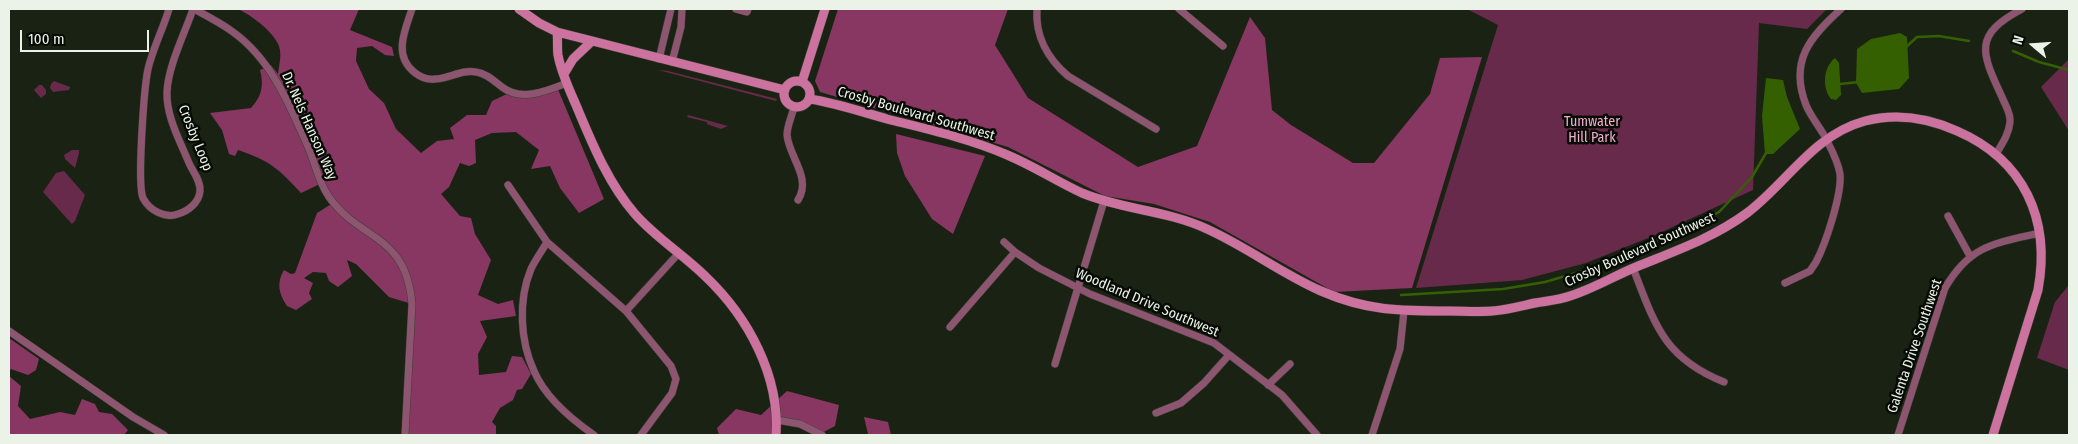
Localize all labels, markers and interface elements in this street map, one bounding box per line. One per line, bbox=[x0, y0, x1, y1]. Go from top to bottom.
scale bar bbox=[22, 20, 151, 52]
north arrow bbox=[2008, 20, 2058, 70]
text: 100 m bbox=[28, 30, 65, 48]
text: N bbox=[2009, 34, 2028, 47]
street label: Dr. Nels Hanson Way bbox=[278, 69, 340, 183]
street label: Crosby Boulevard Southwest bbox=[835, 83, 997, 145]
street label: Crosby Loop bbox=[174, 103, 216, 173]
park label: Tumwater Hill Park bbox=[1564, 114, 1620, 146]
street label: Crosby Boulevard Southwest bbox=[1562, 209, 1718, 291]
street label: Woodland Drive Southwest bbox=[1073, 265, 1221, 341]
street label: Galenta Drive Southwest bbox=[1884, 277, 1946, 415]

